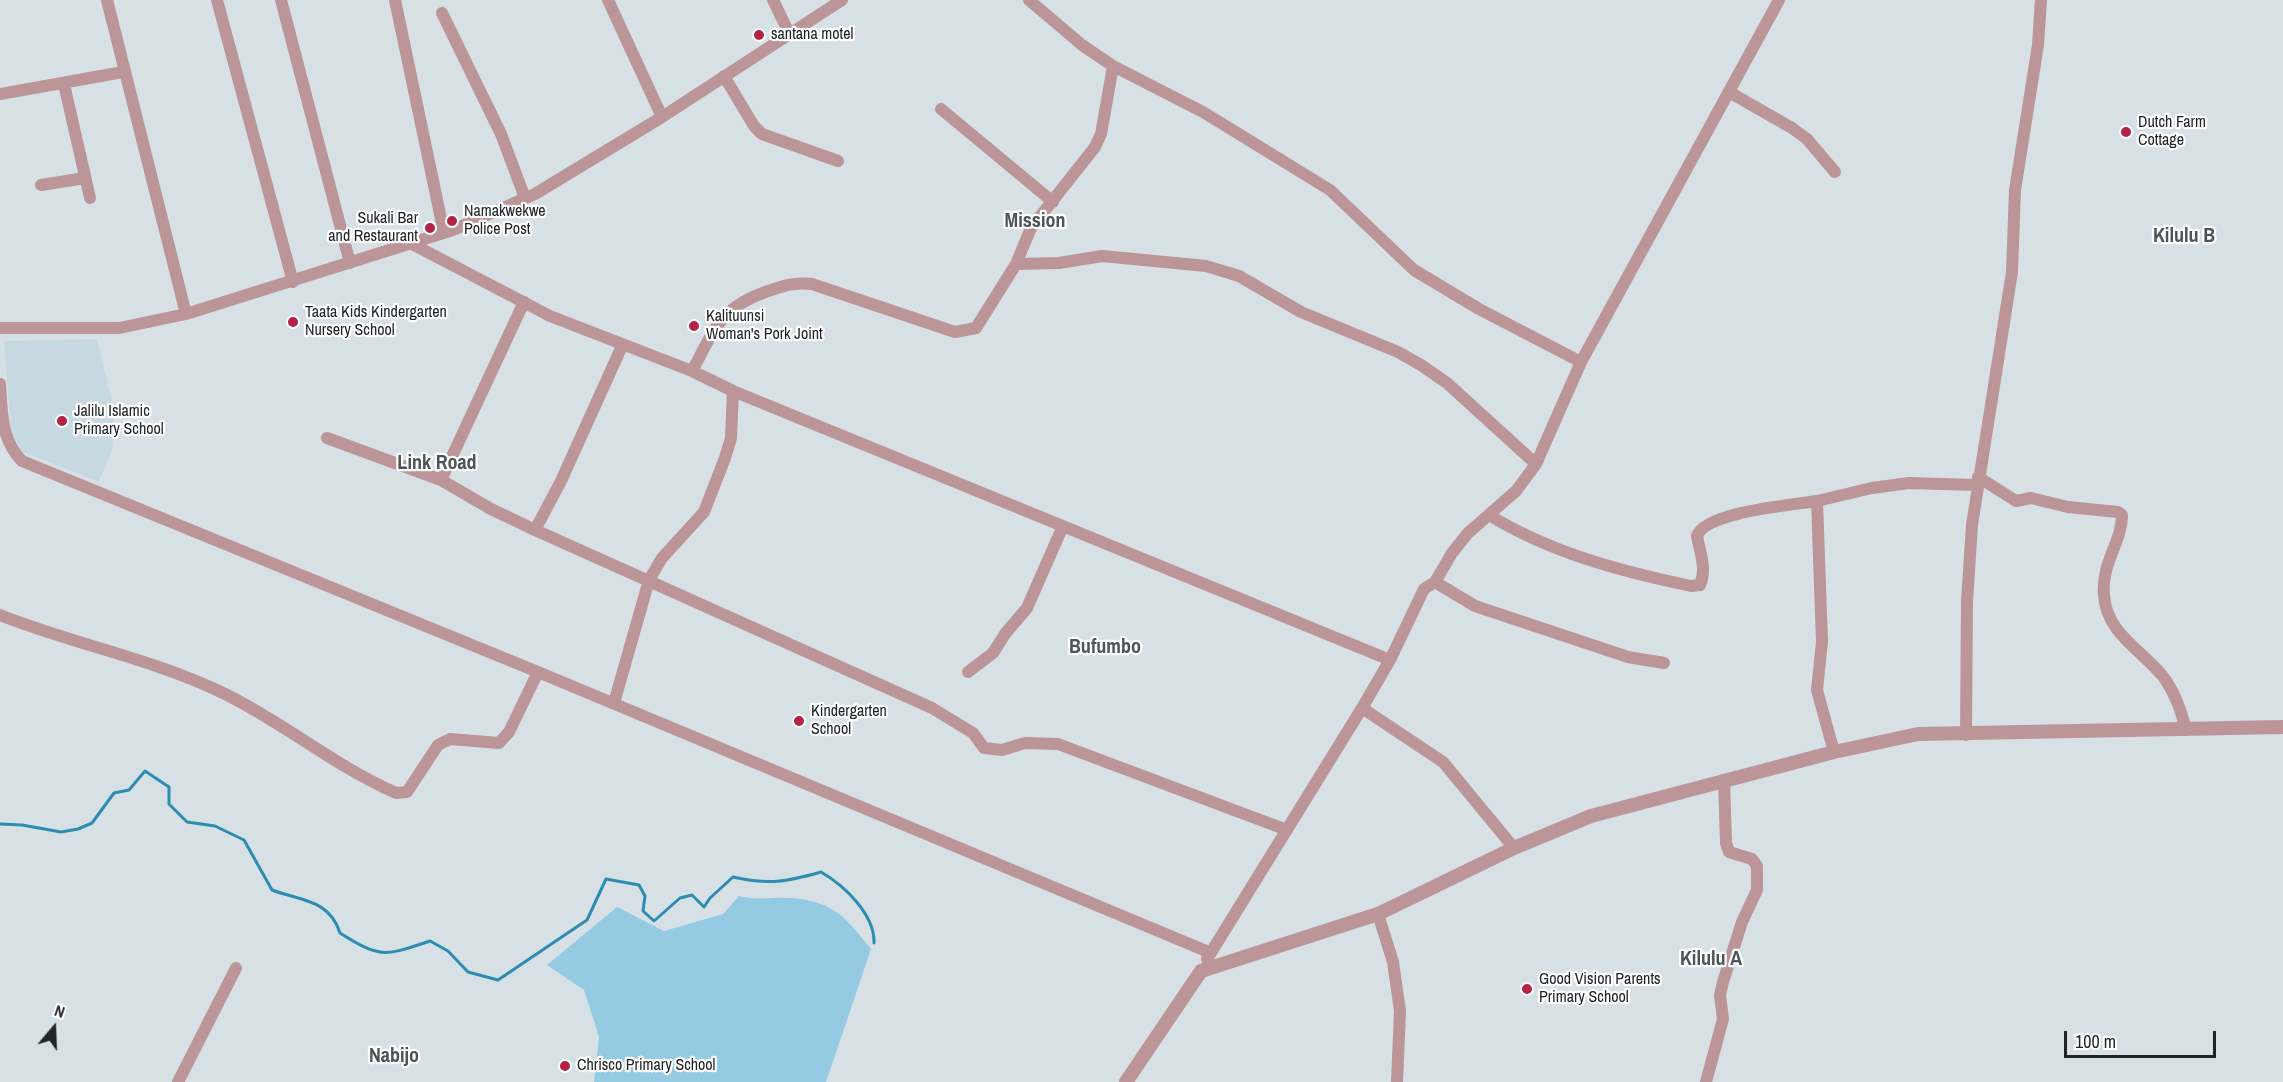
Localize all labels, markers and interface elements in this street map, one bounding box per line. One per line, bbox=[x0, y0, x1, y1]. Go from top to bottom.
place label: santana motel bbox=[771, 25, 853, 45]
marker: santana motel bbox=[752, 28, 766, 42]
place label: Dutch Farm Cottage bbox=[2138, 113, 2206, 151]
marker: Dutch Farm Cottage bbox=[2119, 125, 2133, 139]
place label: Namakwekwe Police Post bbox=[464, 202, 546, 240]
place label: Sukali Bar and Restaurant bbox=[328, 209, 418, 247]
district label: Mission bbox=[1004, 210, 1066, 234]
marker: Namakwekwe Police Post bbox=[445, 214, 459, 228]
marker: Sukali Bar and Restaurant bbox=[423, 221, 437, 235]
district label: Kilulu B bbox=[2153, 225, 2215, 249]
place label: Taata Kids Kindergarten Nursery School bbox=[305, 303, 447, 341]
place label: Kalituunsi Woman's Pork Joint bbox=[706, 307, 823, 345]
marker: Taata Kids Kindergarten Nursery School bbox=[286, 315, 300, 329]
marker: Kalituunsi Woman's Pork Joint bbox=[687, 319, 701, 333]
place label: Jalilu Islamic Primary School bbox=[74, 402, 164, 440]
marker: Jalilu Islamic Primary School bbox=[55, 414, 69, 428]
district label: Link Road bbox=[397, 452, 477, 476]
district label: Bufumbo bbox=[1069, 636, 1141, 660]
place label: Kindergarten School bbox=[811, 702, 887, 740]
marker: Kindergarten School bbox=[792, 714, 806, 728]
district label: Kilulu A bbox=[1680, 948, 1742, 972]
place label: Good Vision Parents Primary School bbox=[1539, 970, 1661, 1008]
marker: Good Vision Parents Primary School bbox=[1520, 982, 1534, 996]
north arrow bbox=[24, 998, 84, 1058]
text: N bbox=[52, 999, 68, 1023]
scale bar bbox=[2067, 1019, 2218, 1057]
text: 100 m bbox=[2075, 1029, 2116, 1054]
district label: Nabijo bbox=[369, 1045, 419, 1069]
place label: Chrisco Primary School bbox=[577, 1056, 716, 1076]
marker: Chrisco Primary School bbox=[558, 1059, 572, 1073]

